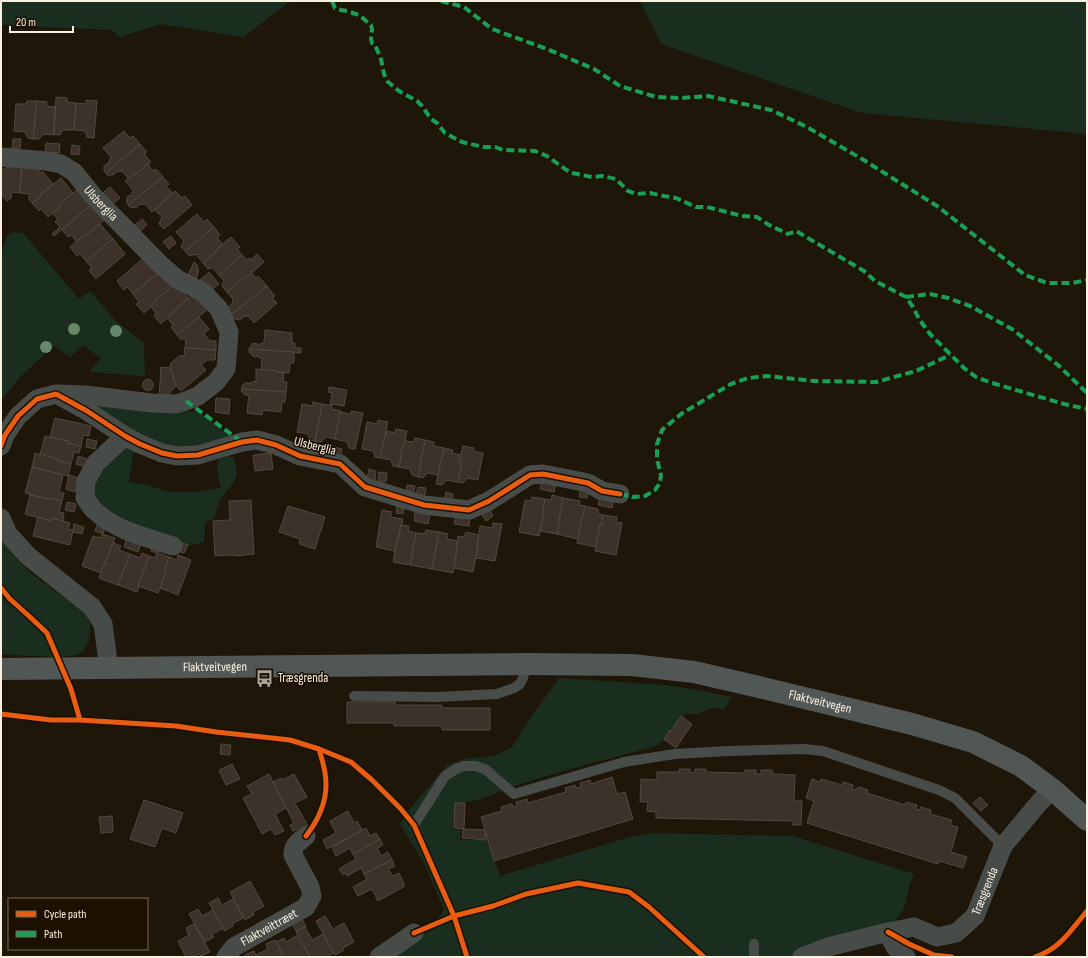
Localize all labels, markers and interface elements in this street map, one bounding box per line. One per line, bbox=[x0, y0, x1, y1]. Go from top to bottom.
scale bar bbox=[10, 8, 73, 34]
text: 20 m bbox=[16, 15, 36, 30]
street label: Ulsberglia bbox=[80, 182, 121, 224]
street label: Ulsberglia bbox=[292, 433, 338, 459]
street label: Flaktveitvegen bbox=[183, 659, 247, 675]
bus stop icon: Træsgrenda bbox=[255, 668, 275, 688]
place label: Træsgrenda bbox=[278, 670, 328, 686]
street label: Flaktveitvegen bbox=[787, 686, 853, 717]
street label: Træsgrenda bbox=[968, 865, 1002, 917]
legend bbox=[8, 898, 148, 950]
street label: Flaktveittræet bbox=[238, 905, 300, 950]
text: Cycle path bbox=[44, 907, 86, 922]
text: Path bbox=[44, 927, 62, 942]

